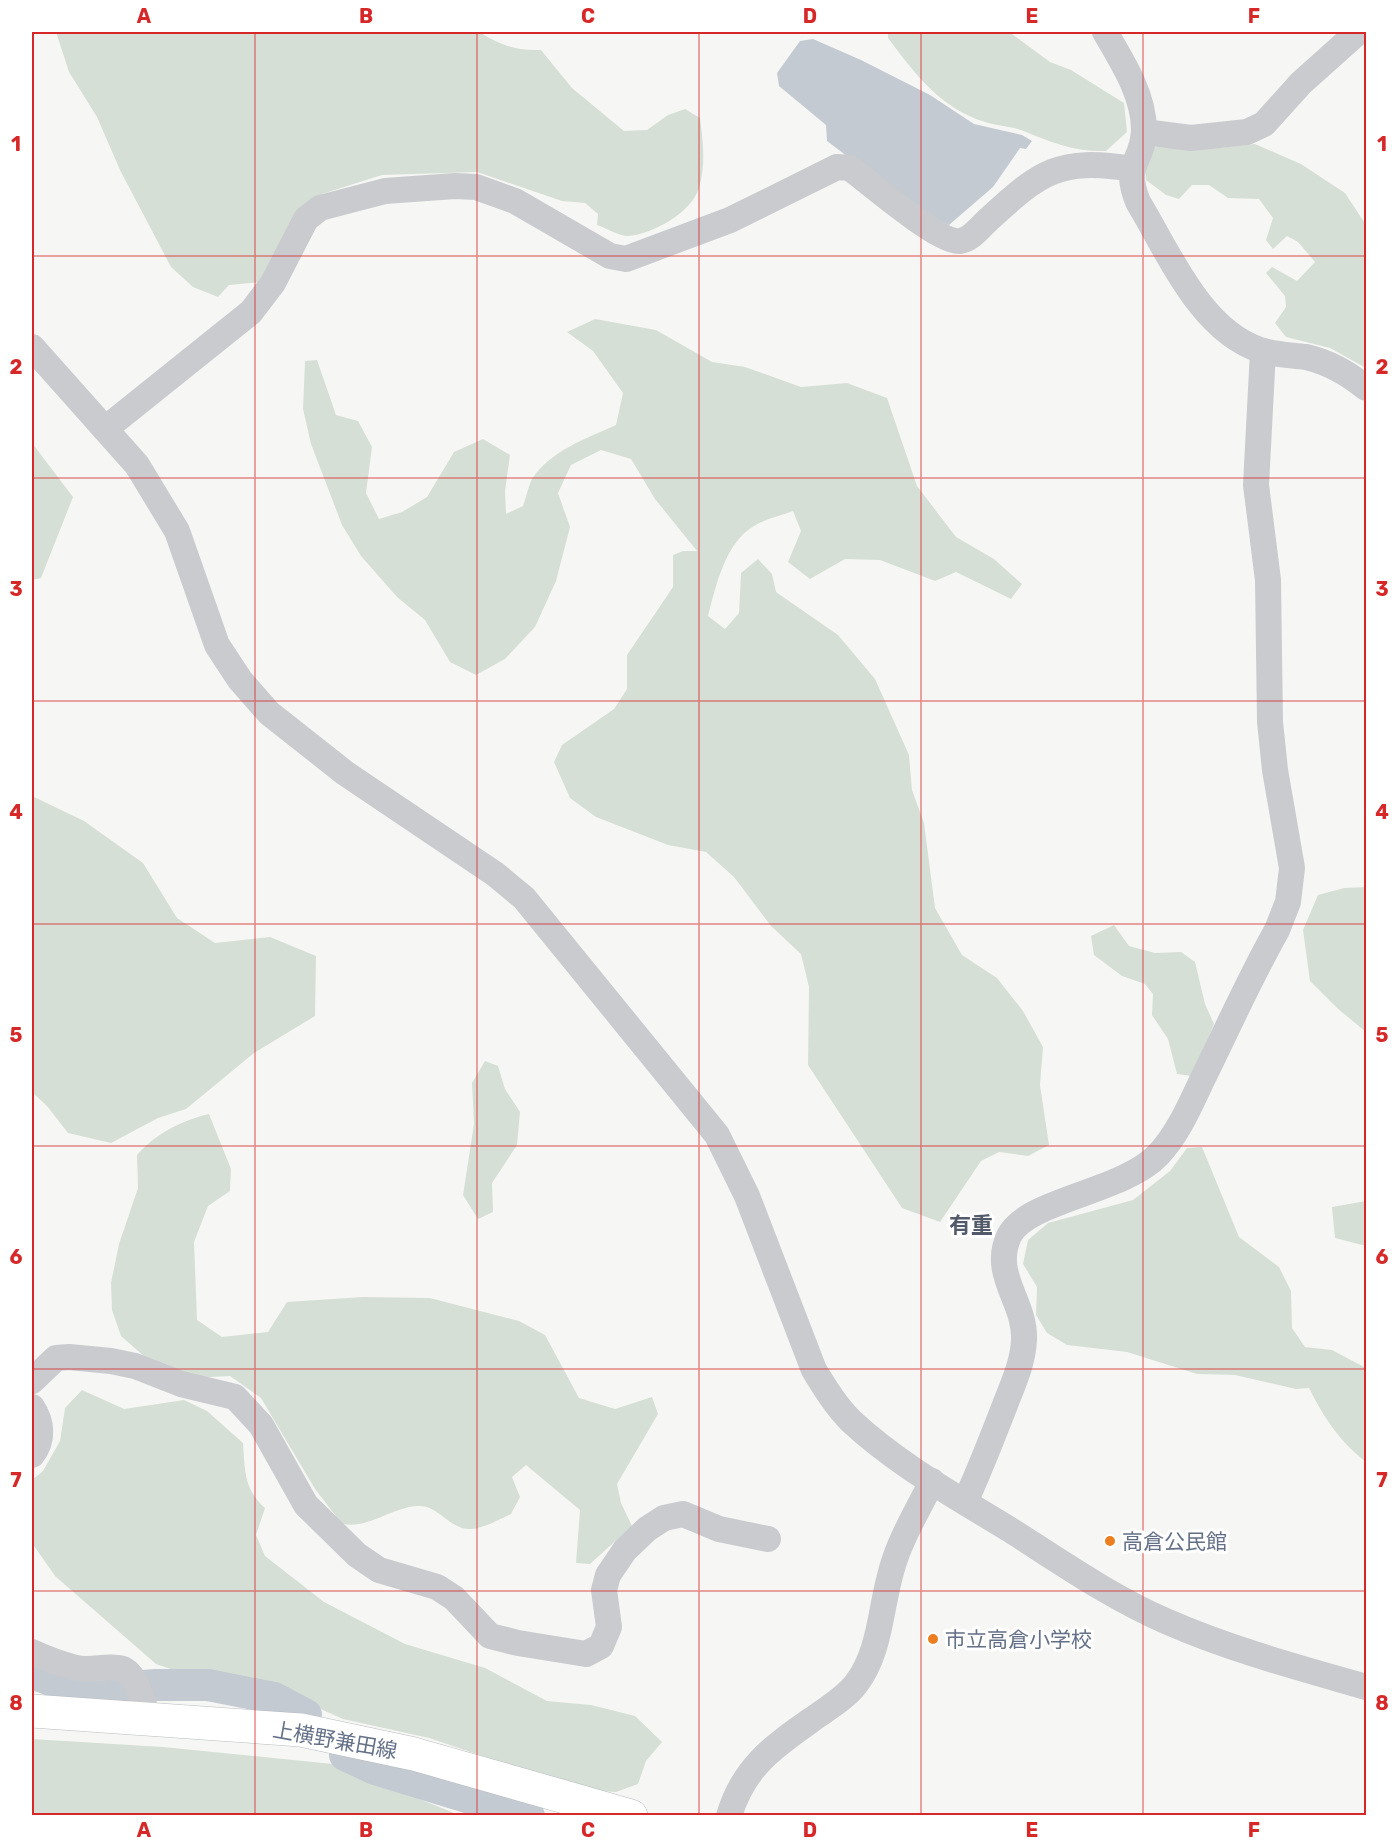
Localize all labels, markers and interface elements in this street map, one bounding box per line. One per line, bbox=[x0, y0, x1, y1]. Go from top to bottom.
text: A bbox=[137, 4, 152, 28]
text: B bbox=[359, 4, 373, 28]
text: C bbox=[581, 4, 595, 28]
text: D bbox=[803, 4, 817, 28]
text: E bbox=[1026, 4, 1038, 28]
text: F bbox=[1248, 4, 1260, 28]
text: 1 bbox=[11, 132, 21, 156]
text: 1 bbox=[1377, 132, 1387, 156]
text: 2 bbox=[10, 355, 23, 379]
text: 2 bbox=[1376, 355, 1389, 379]
text: 3 bbox=[9, 577, 23, 601]
text: 3 bbox=[1375, 577, 1389, 601]
text: 4 bbox=[9, 800, 23, 824]
text: 4 bbox=[1375, 800, 1389, 824]
text: 5 bbox=[10, 1023, 23, 1047]
text: 5 bbox=[1376, 1023, 1389, 1047]
district label: 有重 bbox=[949, 1212, 993, 1239]
text: 6 bbox=[9, 1245, 23, 1269]
text: 6 bbox=[1375, 1245, 1389, 1269]
text: 7 bbox=[10, 1468, 22, 1492]
text: 7 bbox=[1376, 1468, 1388, 1492]
place label: 高倉公民館 bbox=[1122, 1529, 1227, 1554]
marker: 高倉公民館 bbox=[1103, 1534, 1117, 1548]
place label: 市立高倉小学校 bbox=[945, 1627, 1092, 1652]
marker: 市立高倉小学校 bbox=[926, 1632, 940, 1646]
text: 8 bbox=[9, 1691, 23, 1715]
text: 8 bbox=[1375, 1691, 1389, 1715]
street label: 上横野兼田線 bbox=[271, 1717, 399, 1763]
text: A bbox=[137, 1818, 152, 1842]
text: B bbox=[359, 1818, 373, 1842]
text: C bbox=[581, 1818, 595, 1842]
text: D bbox=[803, 1818, 817, 1842]
text: E bbox=[1026, 1818, 1038, 1842]
text: F bbox=[1248, 1818, 1260, 1842]

